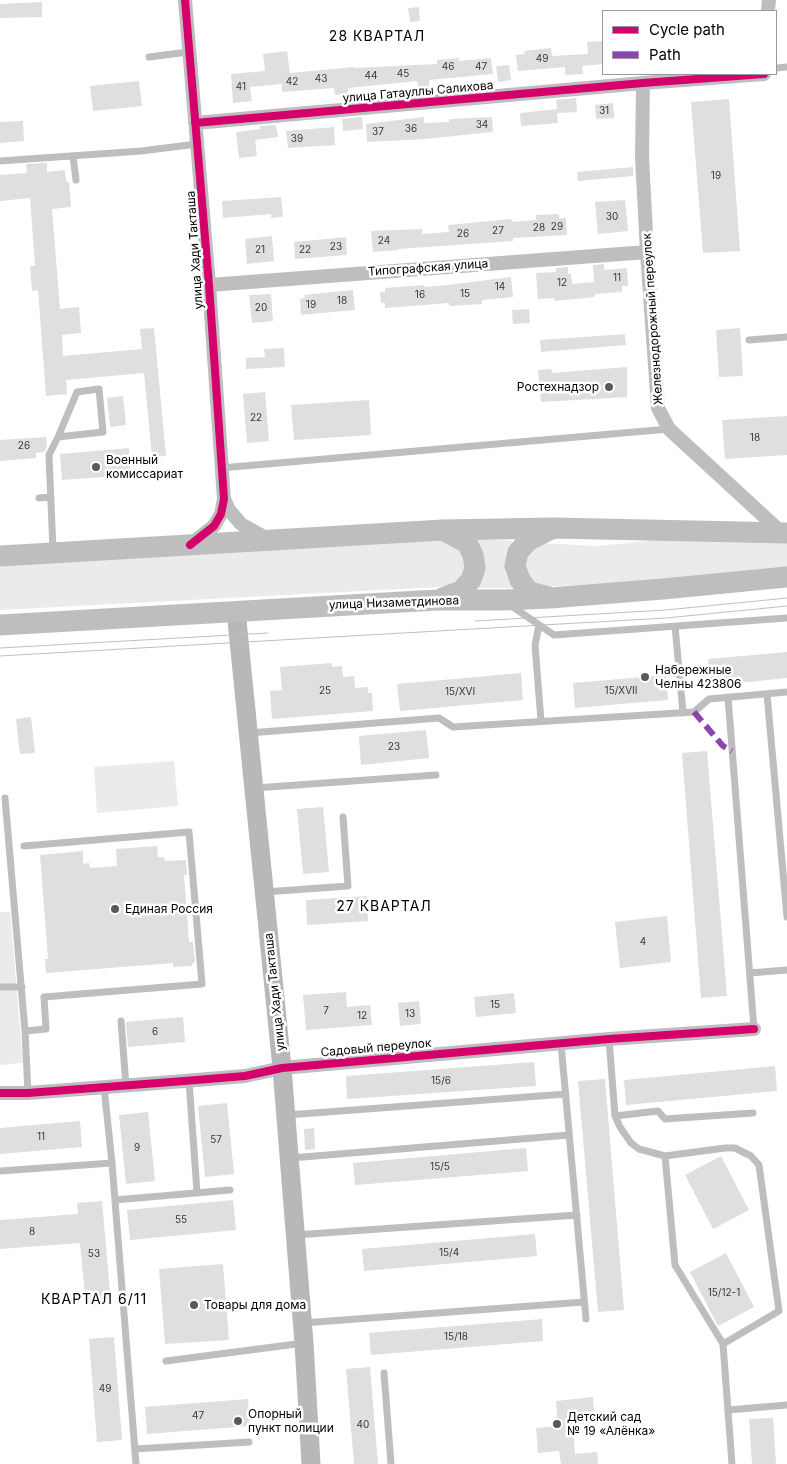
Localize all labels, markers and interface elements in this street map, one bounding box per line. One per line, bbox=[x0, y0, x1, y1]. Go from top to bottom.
legend bbox=[602, 10, 777, 75]
text: Cycle path bbox=[649, 20, 725, 39]
district label: 28 КВАРТАЛ bbox=[328, 29, 426, 45]
text: Path bbox=[649, 45, 681, 64]
house number: 49 bbox=[536, 53, 548, 65]
house number: 46 bbox=[442, 61, 454, 73]
house number: 47 bbox=[475, 61, 487, 73]
house number: 45 bbox=[397, 68, 409, 80]
house number: 44 bbox=[365, 70, 377, 82]
house number: 43 bbox=[315, 73, 327, 85]
house number: 42 bbox=[286, 76, 298, 88]
street label: улица Гатауллы Салихова bbox=[342, 78, 494, 106]
house number: 41 bbox=[236, 81, 246, 93]
house number: 31 bbox=[599, 105, 609, 117]
house number: 34 bbox=[476, 119, 488, 131]
house number: 36 bbox=[405, 123, 417, 135]
house number: 37 bbox=[372, 126, 384, 138]
house number: 39 bbox=[291, 133, 303, 145]
house number: 19 bbox=[711, 170, 721, 182]
street label: улица Хади Такташа bbox=[184, 190, 206, 310]
house number: 30 bbox=[606, 211, 618, 223]
house number: 29 bbox=[551, 221, 563, 233]
house number: 28 bbox=[533, 222, 545, 234]
house number: 27 bbox=[492, 225, 504, 237]
house number: 26 bbox=[457, 228, 469, 240]
street label: Железнодорожный переулок bbox=[640, 233, 666, 405]
house number: 24 bbox=[378, 235, 390, 247]
house number: 23 bbox=[330, 241, 342, 253]
house number: 21 bbox=[255, 244, 265, 256]
house number: 22 bbox=[299, 244, 311, 256]
street label: Типографская улица bbox=[367, 257, 489, 279]
house number: 11 bbox=[613, 272, 621, 284]
house number: 12 bbox=[557, 277, 567, 289]
house number: 14 bbox=[495, 281, 505, 293]
house number: 15 bbox=[460, 288, 470, 300]
house number: 16 bbox=[415, 289, 425, 301]
house number: 18 bbox=[337, 295, 347, 307]
house number: 19 bbox=[306, 299, 316, 311]
house number: 20 bbox=[255, 302, 267, 314]
place label: Ростехнадзор bbox=[517, 380, 599, 394]
marker: Ростехнадзор bbox=[603, 381, 615, 393]
house number: 22 bbox=[250, 412, 262, 424]
house number: 18 bbox=[750, 432, 760, 444]
house number: 26 bbox=[18, 440, 30, 452]
place label: Военный комиссариат bbox=[106, 453, 183, 481]
marker: Военный комиссариат bbox=[90, 461, 102, 473]
street label: улица Низаметдинова bbox=[329, 594, 459, 612]
place label: Набережные Челны 423806 bbox=[655, 663, 742, 691]
marker: Набережные Челны 423806 bbox=[639, 671, 651, 683]
house number: 25 bbox=[319, 685, 331, 697]
house number: 15/XVII bbox=[605, 685, 637, 697]
house number: 15/XVI bbox=[445, 686, 475, 698]
house number: 23 bbox=[388, 741, 400, 753]
district label: 27 КВАРТАЛ bbox=[335, 899, 433, 915]
place label: Единая Россия bbox=[125, 902, 213, 916]
marker: Единая Россия bbox=[109, 903, 121, 915]
street label: улица Хади Такташа bbox=[262, 932, 288, 1052]
house number: 4 bbox=[640, 936, 646, 948]
house number: 15 bbox=[490, 999, 500, 1011]
house number: 7 bbox=[323, 1005, 329, 1017]
house number: 13 bbox=[405, 1008, 415, 1020]
house number: 12 bbox=[357, 1010, 367, 1022]
house number: 6 bbox=[152, 1026, 158, 1038]
street label: Садовый переулок bbox=[320, 1036, 432, 1060]
house number: 15/6 bbox=[431, 1075, 451, 1087]
house number: 11 bbox=[37, 1131, 45, 1143]
house number: 57 bbox=[210, 1134, 222, 1146]
house number: 9 bbox=[134, 1142, 140, 1154]
house number: 15/5 bbox=[430, 1161, 450, 1173]
house number: 55 bbox=[175, 1214, 187, 1226]
house number: 8 bbox=[29, 1226, 35, 1238]
house number: 15/4 bbox=[439, 1247, 459, 1259]
house number: 53 bbox=[88, 1248, 100, 1260]
house number: 15/12-1 bbox=[708, 1287, 740, 1299]
district label: КВАРТАЛ 6/11 bbox=[39, 1292, 149, 1308]
place label: Товары для дома bbox=[204, 1298, 306, 1312]
marker: Товары для дома bbox=[188, 1299, 200, 1311]
house number: 15/18 bbox=[444, 1331, 468, 1343]
house number: 49 bbox=[99, 1383, 111, 1395]
place label: Опорный пункт полиции bbox=[248, 1407, 334, 1435]
house number: 47 bbox=[192, 1410, 204, 1422]
place label: Детский сад № 19 «Алёнка» bbox=[567, 1410, 655, 1438]
marker: Опорный пункт полиции bbox=[232, 1415, 244, 1427]
marker: Детский сад № 19 «Алёнка» bbox=[551, 1418, 563, 1430]
house number: 40 bbox=[357, 1419, 369, 1431]

